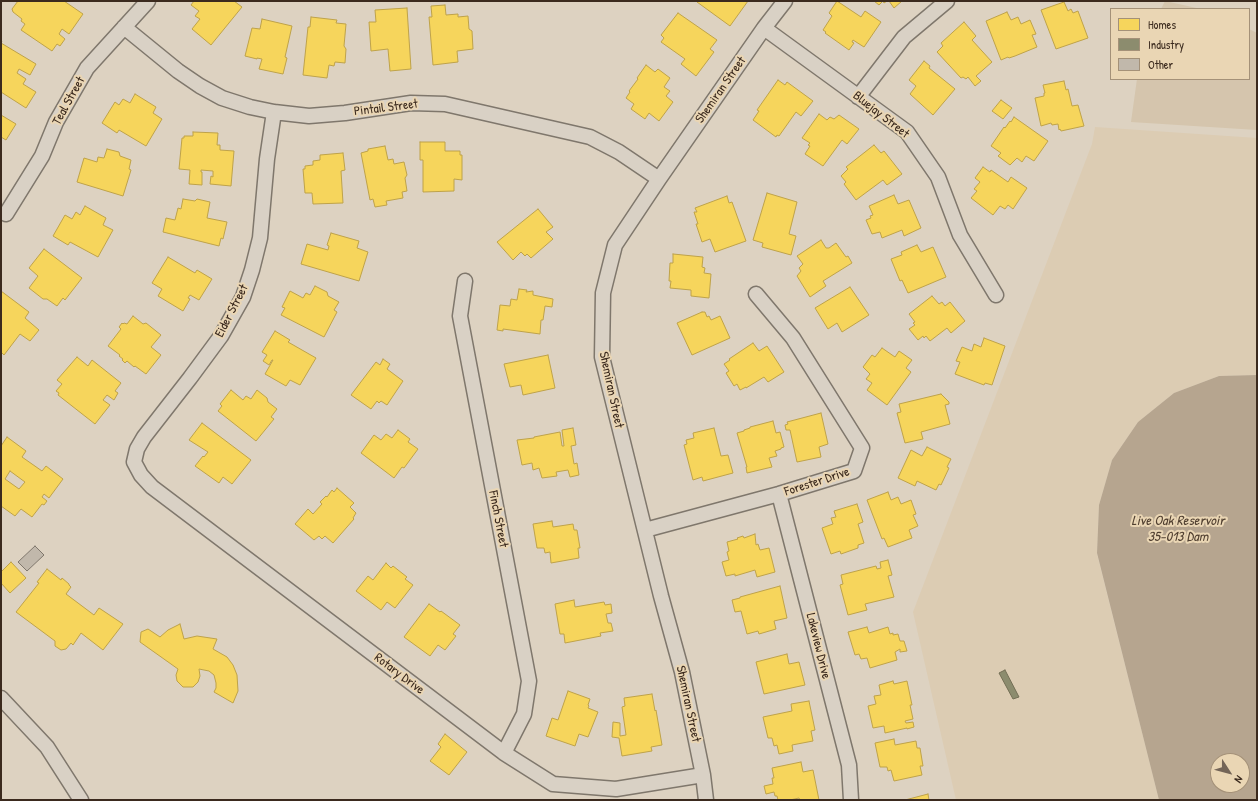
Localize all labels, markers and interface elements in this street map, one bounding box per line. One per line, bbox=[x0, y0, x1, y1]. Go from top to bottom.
legend bbox=[1110, 8, 1250, 80]
text: Homes bbox=[1148, 16, 1176, 33]
text: Industry bbox=[1148, 36, 1184, 53]
street label: Shemiran Street bbox=[692, 54, 750, 126]
text: Other bbox=[1148, 56, 1173, 73]
street label: Teal Street bbox=[49, 74, 89, 128]
street label: Bluejay Street bbox=[850, 88, 912, 142]
street label: Pintail Street bbox=[353, 96, 419, 120]
street label: Eider Street bbox=[212, 282, 252, 340]
street label: Shemiran Street bbox=[595, 350, 627, 430]
street label: Forester Drive bbox=[783, 464, 851, 500]
street label: Finch Street bbox=[485, 489, 511, 549]
water label: Live Oak Reservoir 35-013 Dam bbox=[1131, 513, 1225, 546]
street label: Lakeview Drive bbox=[802, 611, 834, 681]
street label: Rotary Drive bbox=[371, 650, 427, 698]
street label: Shemiran Street bbox=[672, 664, 704, 744]
north arrow bbox=[1210, 753, 1250, 793]
text: N bbox=[1232, 773, 1246, 786]

